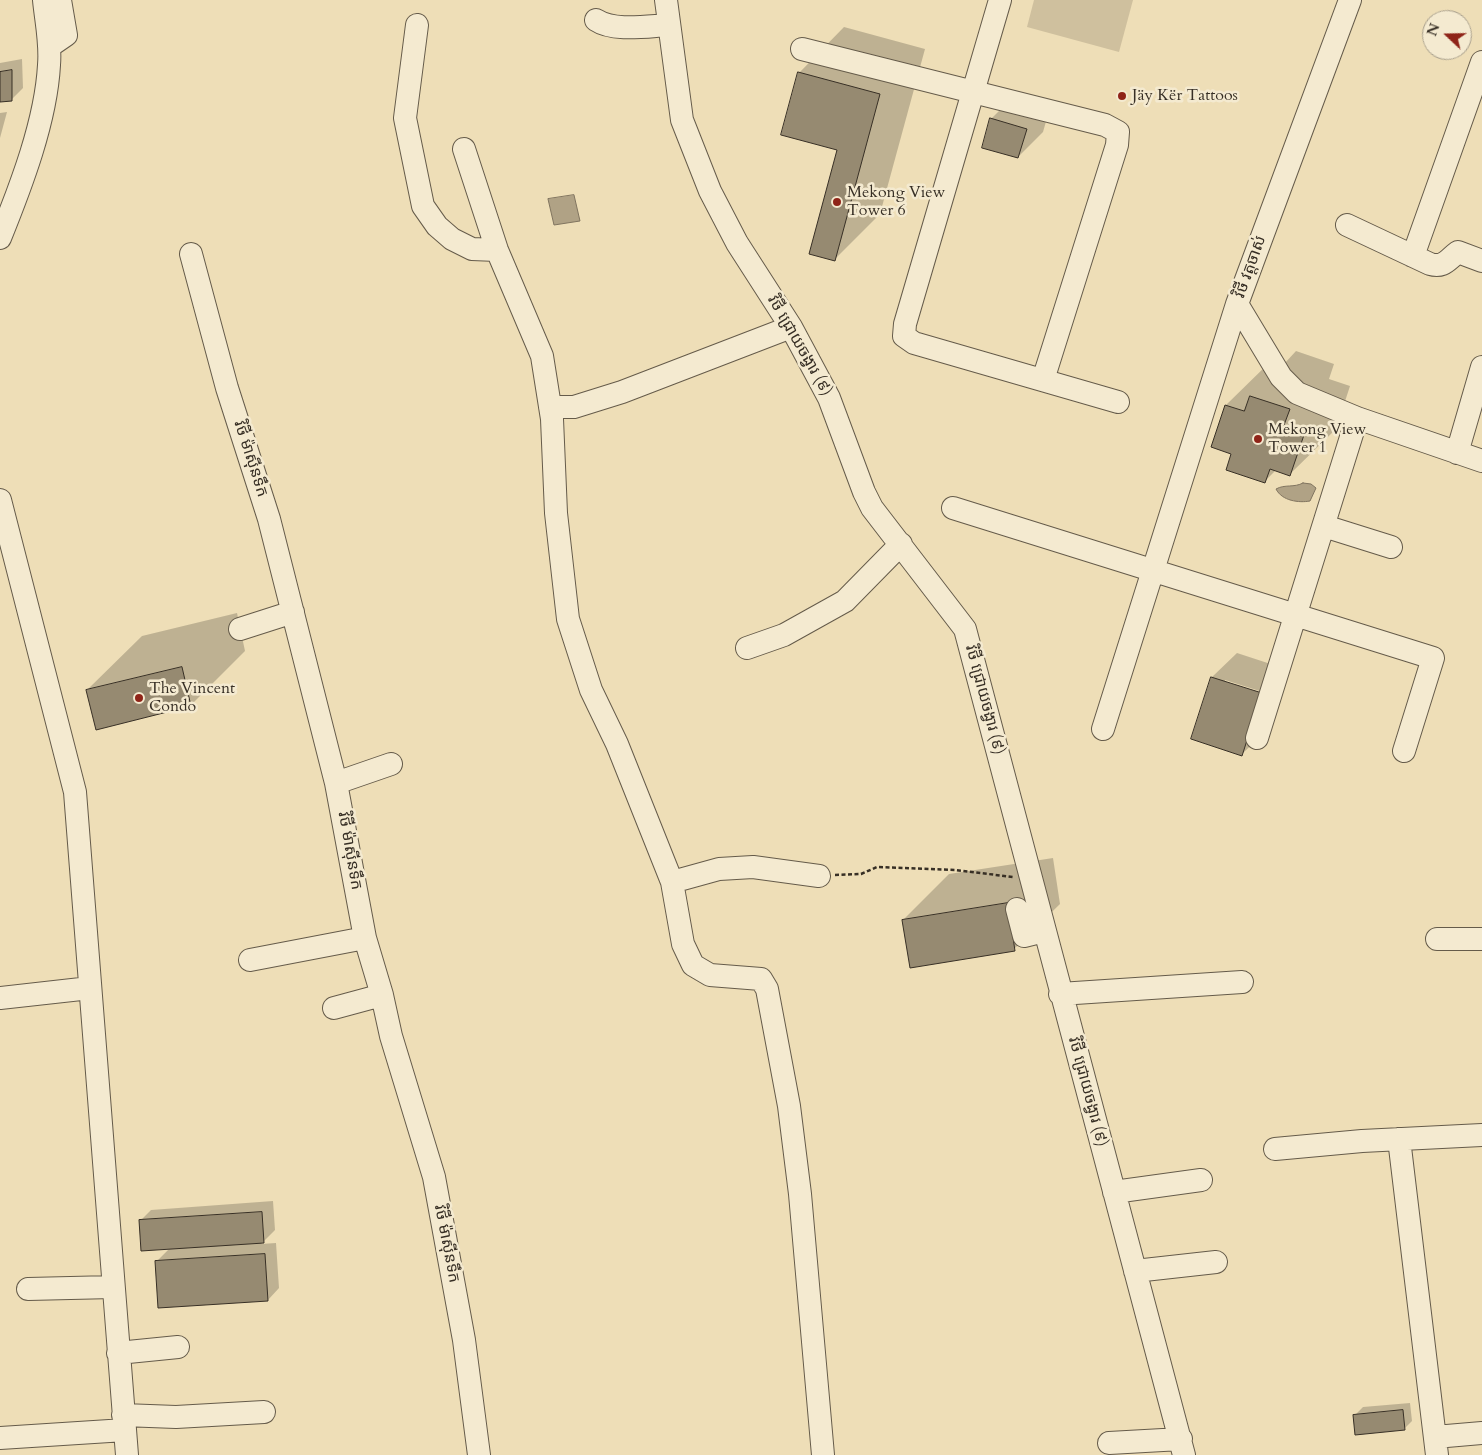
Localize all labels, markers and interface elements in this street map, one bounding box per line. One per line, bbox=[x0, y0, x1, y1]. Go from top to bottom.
north arrow bbox=[1422, 10, 1472, 60]
text: N bbox=[1422, 21, 1445, 39]
place label: Jäy Kër Tattoos bbox=[1132, 86, 1238, 106]
marker: Jäy Kër Tattoos bbox=[1116, 90, 1128, 102]
place label: Mekong View Tower 6 bbox=[847, 183, 945, 221]
marker: Mekong View Tower 6 bbox=[831, 196, 843, 208]
street label: វិថី វត្តចាស់ bbox=[1231, 233, 1271, 301]
street label: វិថី ជ្រោយចង្វារ (៩) bbox=[763, 292, 835, 400]
street label: វិថី ម៉ាស៊ីនទឹក bbox=[229, 418, 271, 500]
place label: Mekong View Tower 1 bbox=[1268, 420, 1366, 458]
marker: Mekong View Tower 1 bbox=[1252, 433, 1264, 445]
street label: វិថី ជ្រោយចង្វារ (៩) bbox=[960, 643, 1008, 757]
place label: The Vincent Condo bbox=[149, 679, 235, 717]
marker: The Vincent Condo bbox=[133, 692, 145, 704]
street label: វិថី ម៉ាស៊ីនទឹក bbox=[333, 810, 365, 892]
street label: វិថី ជ្រោយចង្វារ (៩) bbox=[1063, 1035, 1111, 1149]
street label: វិថី ម៉ាស៊ីនទឹក bbox=[429, 1203, 463, 1285]

